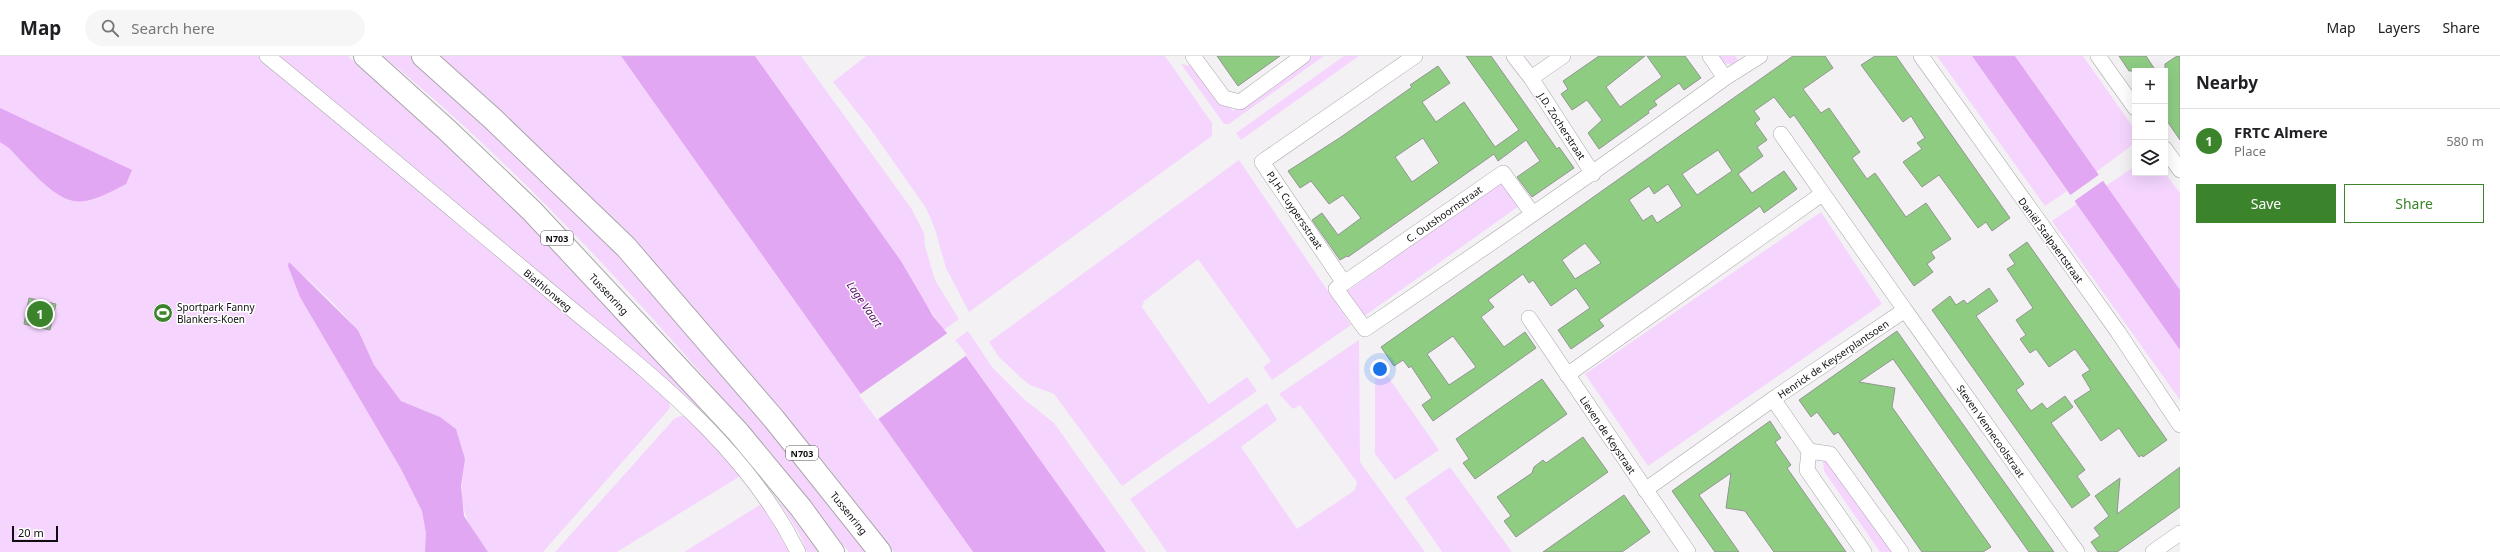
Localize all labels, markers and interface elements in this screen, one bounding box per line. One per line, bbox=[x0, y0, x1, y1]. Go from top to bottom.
search box bbox=[85, 10, 365, 46]
text: Map bbox=[20, 15, 61, 41]
icon: search bbox=[99, 17, 121, 39]
text: Search here bbox=[131, 18, 215, 38]
text: Map bbox=[2327, 18, 2356, 37]
text: Layers bbox=[2378, 18, 2420, 37]
text: Share bbox=[2442, 18, 2480, 37]
map controls bbox=[2132, 68, 2168, 176]
button: + bbox=[2132, 68, 2168, 104]
text: Nearby bbox=[2196, 71, 2258, 94]
street label: J.D. Zocherstraat bbox=[1535, 89, 1589, 163]
button: − bbox=[2132, 104, 2168, 140]
text: FRTC Almere bbox=[2234, 122, 2328, 142]
text: 1 bbox=[2205, 132, 2213, 150]
text: 580 m bbox=[2446, 132, 2484, 150]
button: layers bbox=[2132, 140, 2168, 176]
text: Place bbox=[2234, 142, 2266, 160]
street label: P.J.H. Cuypersstraat bbox=[1264, 168, 1326, 252]
street label: C. Outshoornstraat bbox=[1403, 182, 1485, 245]
button: Save bbox=[2196, 184, 2336, 223]
button: Share bbox=[2344, 184, 2484, 223]
street label: Daniël Stalpaertstraat bbox=[2015, 195, 2087, 286]
road number: N703 bbox=[541, 231, 573, 245]
street label: Biathlonweg bbox=[521, 266, 575, 314]
street label: Tussenring bbox=[586, 270, 632, 318]
water label: Lage Vaart bbox=[844, 278, 886, 330]
pin: 1 bbox=[27, 299, 53, 329]
place label: Sportpark Fanny Blankers-Koen bbox=[177, 300, 255, 326]
sports icon: Sportpark Fanny Blankers-Koen bbox=[152, 302, 174, 324]
street label: Henrick de Keyserplantsoen bbox=[1775, 317, 1891, 401]
your location bbox=[1370, 359, 1390, 379]
street label: Steven Vennecoolstraat bbox=[1954, 382, 2029, 480]
street label: Lieven de Keystraat bbox=[1577, 393, 1639, 477]
road number: N703 bbox=[786, 446, 818, 460]
street label: Tussenring bbox=[827, 489, 871, 537]
scale bar bbox=[12, 524, 58, 543]
text: 20 m bbox=[18, 525, 44, 540]

